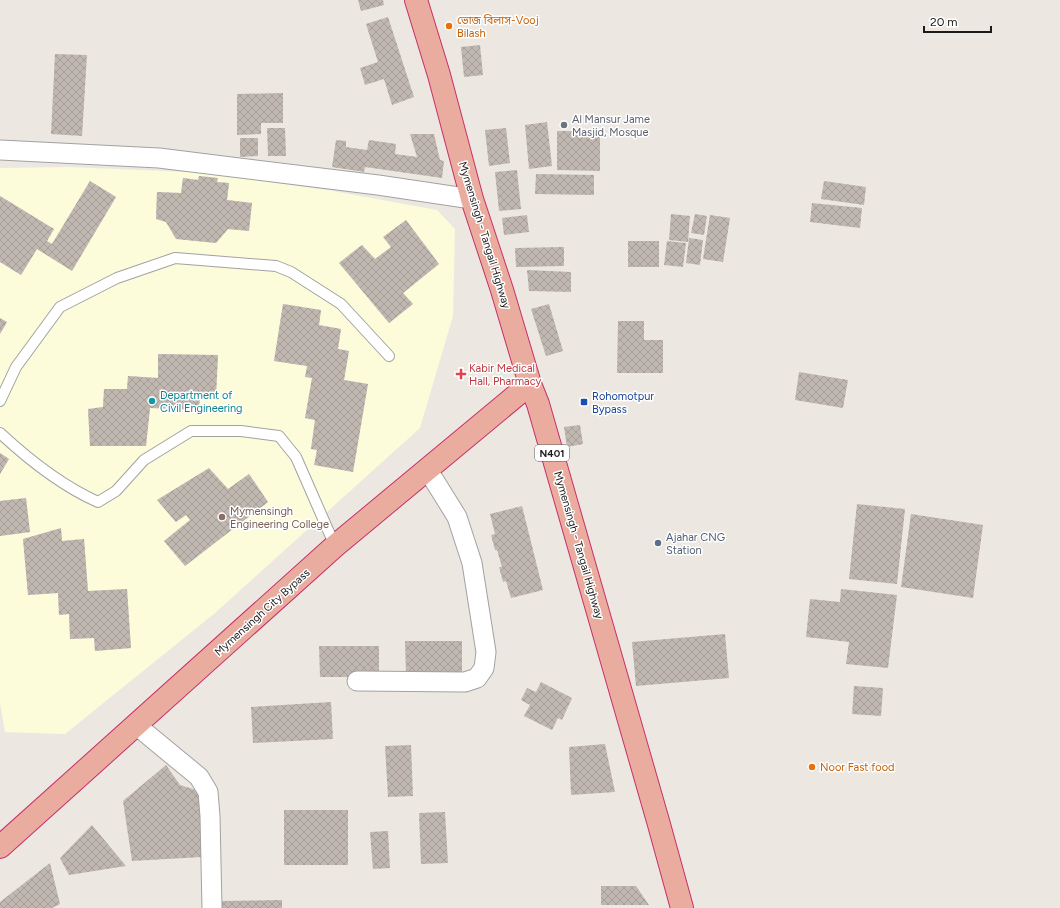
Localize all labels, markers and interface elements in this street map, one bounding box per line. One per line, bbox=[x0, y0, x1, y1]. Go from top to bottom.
scale bar bbox=[924, 8, 991, 34]
place label: ভোজ বিলাস-Vooj Bilash bbox=[457, 14, 539, 40]
text: 20 m bbox=[930, 15, 958, 29]
marker: ভোজ বিলাস-Vooj Bilash bbox=[444, 21, 454, 31]
place label: Al Mansur Jame Masjid, Mosque bbox=[572, 113, 650, 139]
marker: Al Mansur Jame Masjid, Mosque bbox=[559, 120, 569, 130]
street label: Mymensingh - Tangail Highway bbox=[456, 160, 513, 310]
place label: Kabir Medical Hall, Pharmacy bbox=[469, 362, 542, 388]
marker: Kabir Medical Hall, Pharmacy bbox=[456, 369, 466, 379]
place label: Department of Civil Engineering bbox=[160, 389, 243, 415]
place label: Rohomotpur Bypass bbox=[592, 390, 654, 416]
marker: Department of Civil Engineering bbox=[147, 396, 157, 406]
marker: Rohomotpur Bypass bbox=[579, 397, 589, 407]
road number: N401 bbox=[535, 445, 569, 461]
street label: Mymensingh - Tangail Highway bbox=[551, 470, 606, 621]
place label: Mymensingh Engineering College bbox=[230, 505, 329, 531]
marker: Mymensingh Engineering College bbox=[217, 512, 227, 522]
place label: Ajahar CNG Station bbox=[666, 531, 725, 557]
marker: Ajahar CNG Station bbox=[653, 538, 663, 548]
street label: Mymensingh City Bypass bbox=[212, 566, 313, 659]
place label: Noor Fast food bbox=[820, 761, 894, 774]
marker: Noor Fast food bbox=[807, 762, 817, 772]

